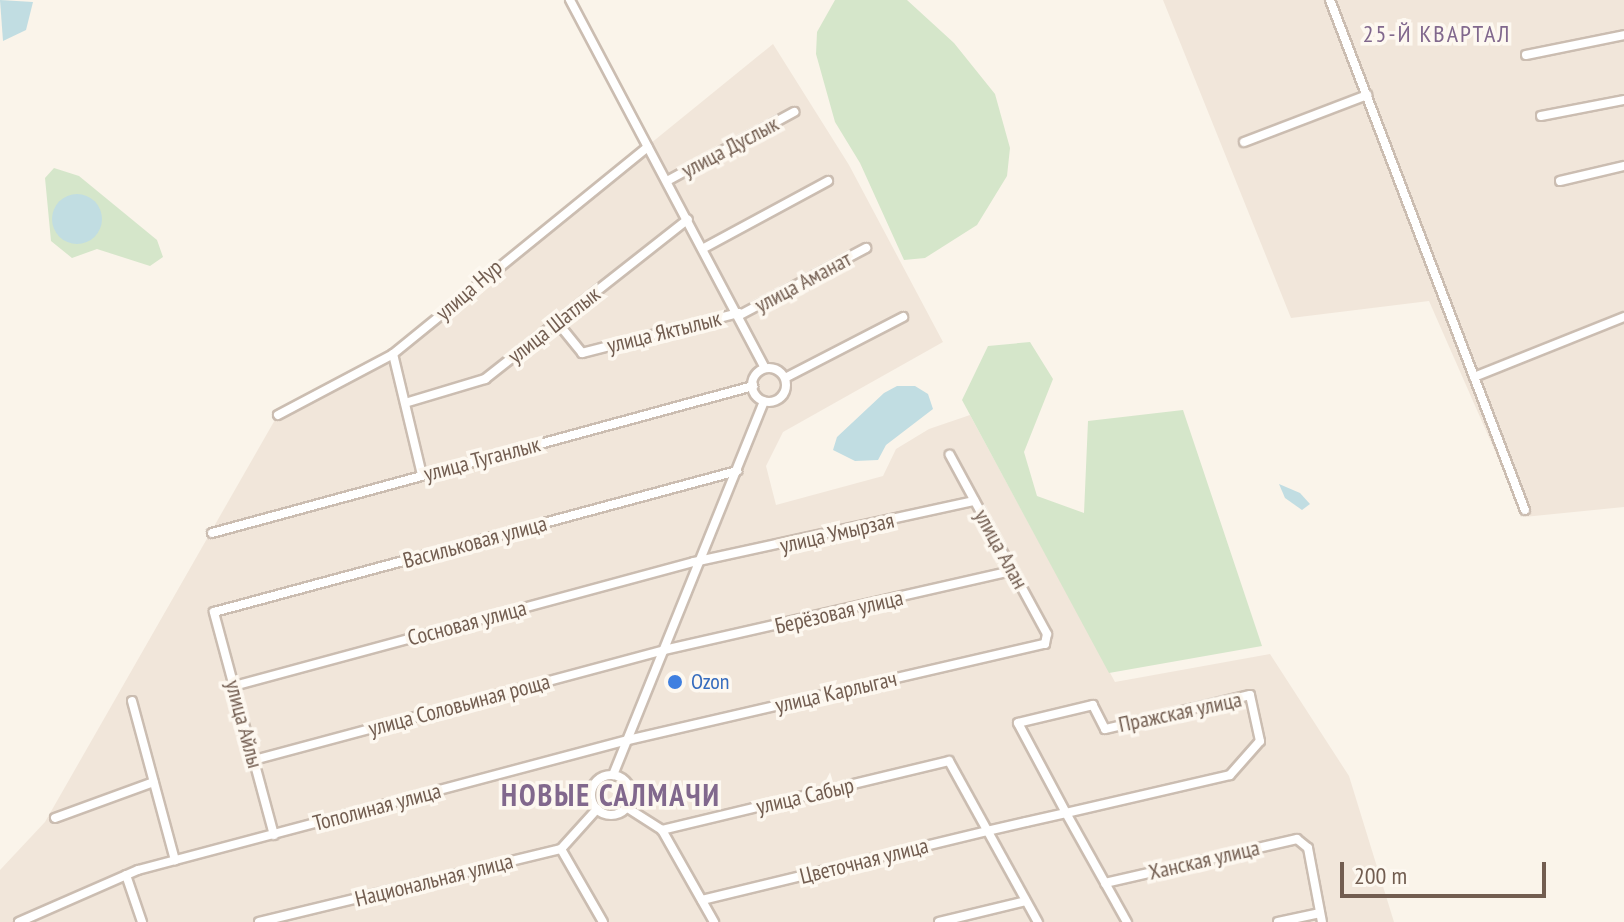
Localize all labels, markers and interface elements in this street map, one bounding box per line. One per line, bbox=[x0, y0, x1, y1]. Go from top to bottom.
district label: 25-Й КВАРТАЛ bbox=[1363, 20, 1511, 48]
street label: улица Дуслык bbox=[677, 110, 783, 184]
street label: улица Аманат bbox=[750, 245, 856, 319]
street label: улица Нур bbox=[430, 254, 508, 326]
street label: улица Шатлык bbox=[503, 281, 605, 369]
street label: улица Яктылык bbox=[604, 305, 724, 359]
street label: улица Туганлык bbox=[421, 431, 543, 487]
street label: улица Алан bbox=[968, 504, 1034, 594]
street label: улица Умырзая bbox=[777, 507, 897, 559]
street label: Васильковая улица bbox=[400, 510, 550, 574]
street label: Берёзовая улица bbox=[772, 584, 906, 640]
street label: Сосновая улица bbox=[405, 594, 529, 652]
street label: улица Карлыгач bbox=[773, 665, 899, 719]
street label: улица Соловьиная роща bbox=[365, 668, 553, 742]
place label: Ozon bbox=[691, 669, 730, 695]
marker: Ozon bbox=[666, 673, 684, 691]
street label: улица Айлы bbox=[220, 677, 268, 771]
street label: Пражская улица bbox=[1116, 686, 1244, 738]
street label: улица Сабыр bbox=[754, 772, 856, 820]
street label: Тополиная улица bbox=[310, 777, 444, 837]
district label: НОВЫЕ САЛМАЧИ bbox=[501, 777, 721, 813]
street label: Цветочная улица bbox=[797, 832, 931, 890]
street label: Ханская улица bbox=[1146, 834, 1262, 886]
scale bar bbox=[1344, 846, 1550, 896]
street label: Национальная улица bbox=[352, 848, 516, 912]
text: 200 m bbox=[1354, 860, 1407, 891]

